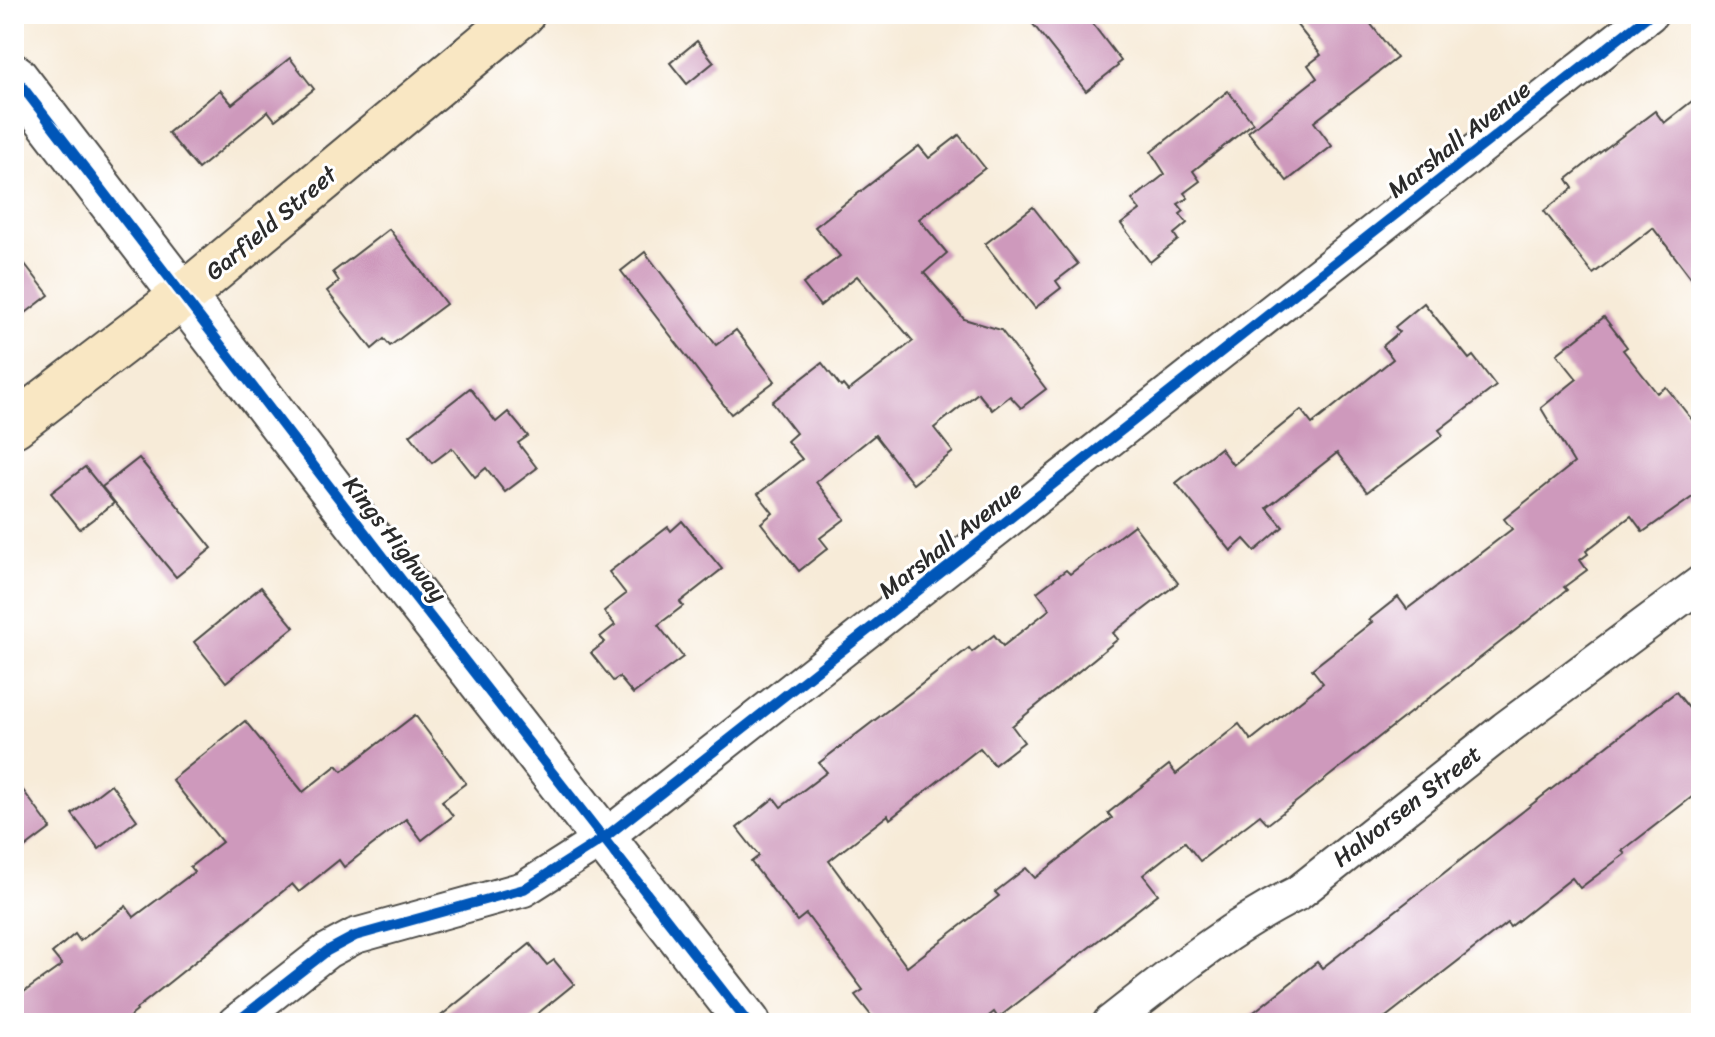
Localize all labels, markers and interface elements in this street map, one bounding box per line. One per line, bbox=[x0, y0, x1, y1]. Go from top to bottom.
street label: Marshall Avenue bbox=[1378, 69, 1540, 209]
street label: Garfield Street bbox=[195, 154, 348, 291]
street label: Kings Highway bbox=[332, 466, 459, 612]
street label: Marshall Avenue bbox=[869, 470, 1031, 610]
street label: Halvorsen Street bbox=[1323, 734, 1491, 878]

